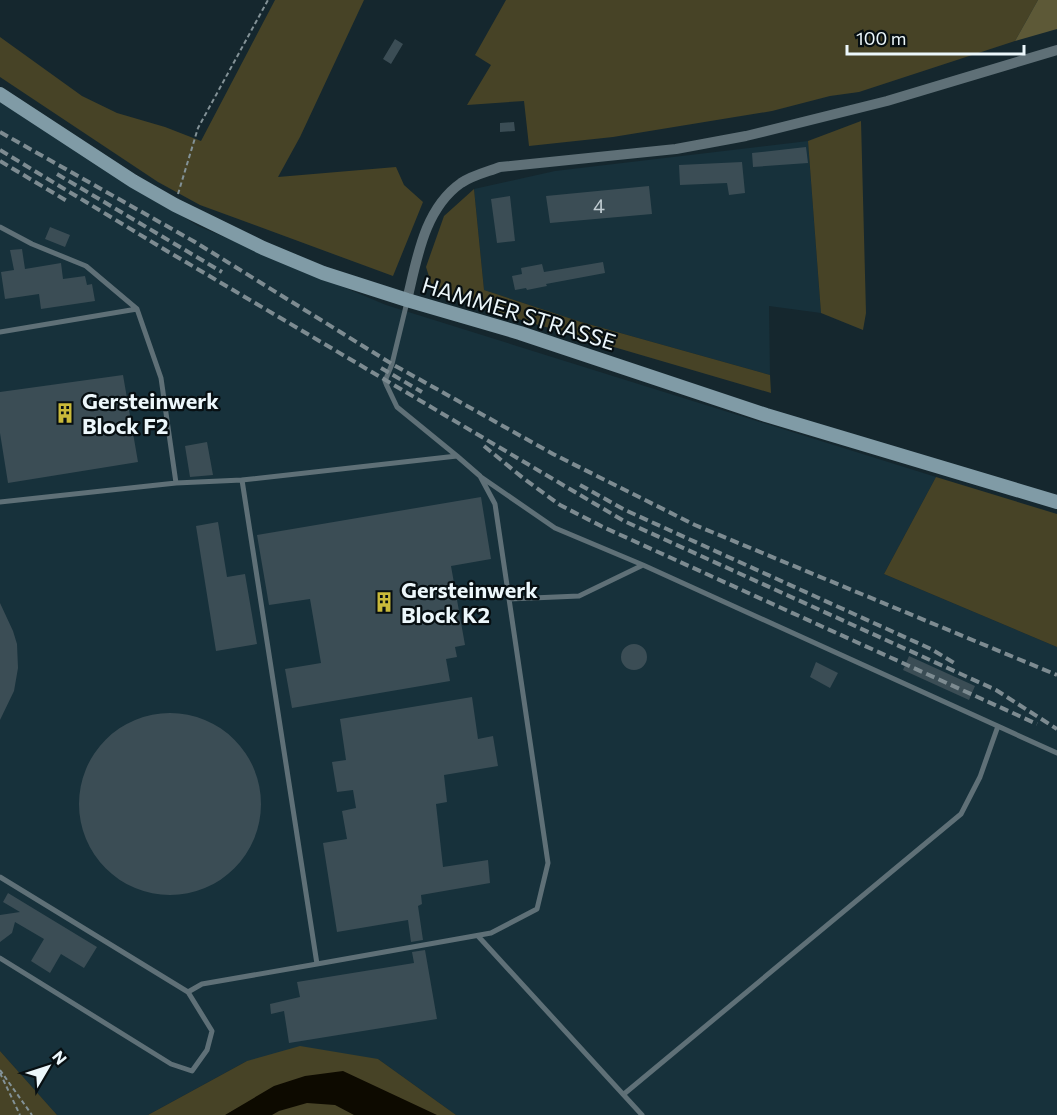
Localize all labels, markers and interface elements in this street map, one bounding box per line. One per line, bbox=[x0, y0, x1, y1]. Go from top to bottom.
scale bar bbox=[847, 18, 1024, 56]
text: 100 m bbox=[856, 27, 906, 49]
house number: 4 bbox=[593, 193, 605, 217]
street label: HAMMER STRASSE bbox=[419, 271, 619, 355]
place label: Gersteinwerk Block F2 bbox=[82, 387, 219, 439]
building icon: Gersteinwerk Block F2 bbox=[53, 401, 77, 425]
place label: Gersteinwerk Block K2 bbox=[401, 576, 538, 628]
building icon: Gersteinwerk Block K2 bbox=[372, 590, 396, 614]
north arrow bbox=[18, 1037, 78, 1097]
text: N bbox=[49, 1047, 71, 1068]

